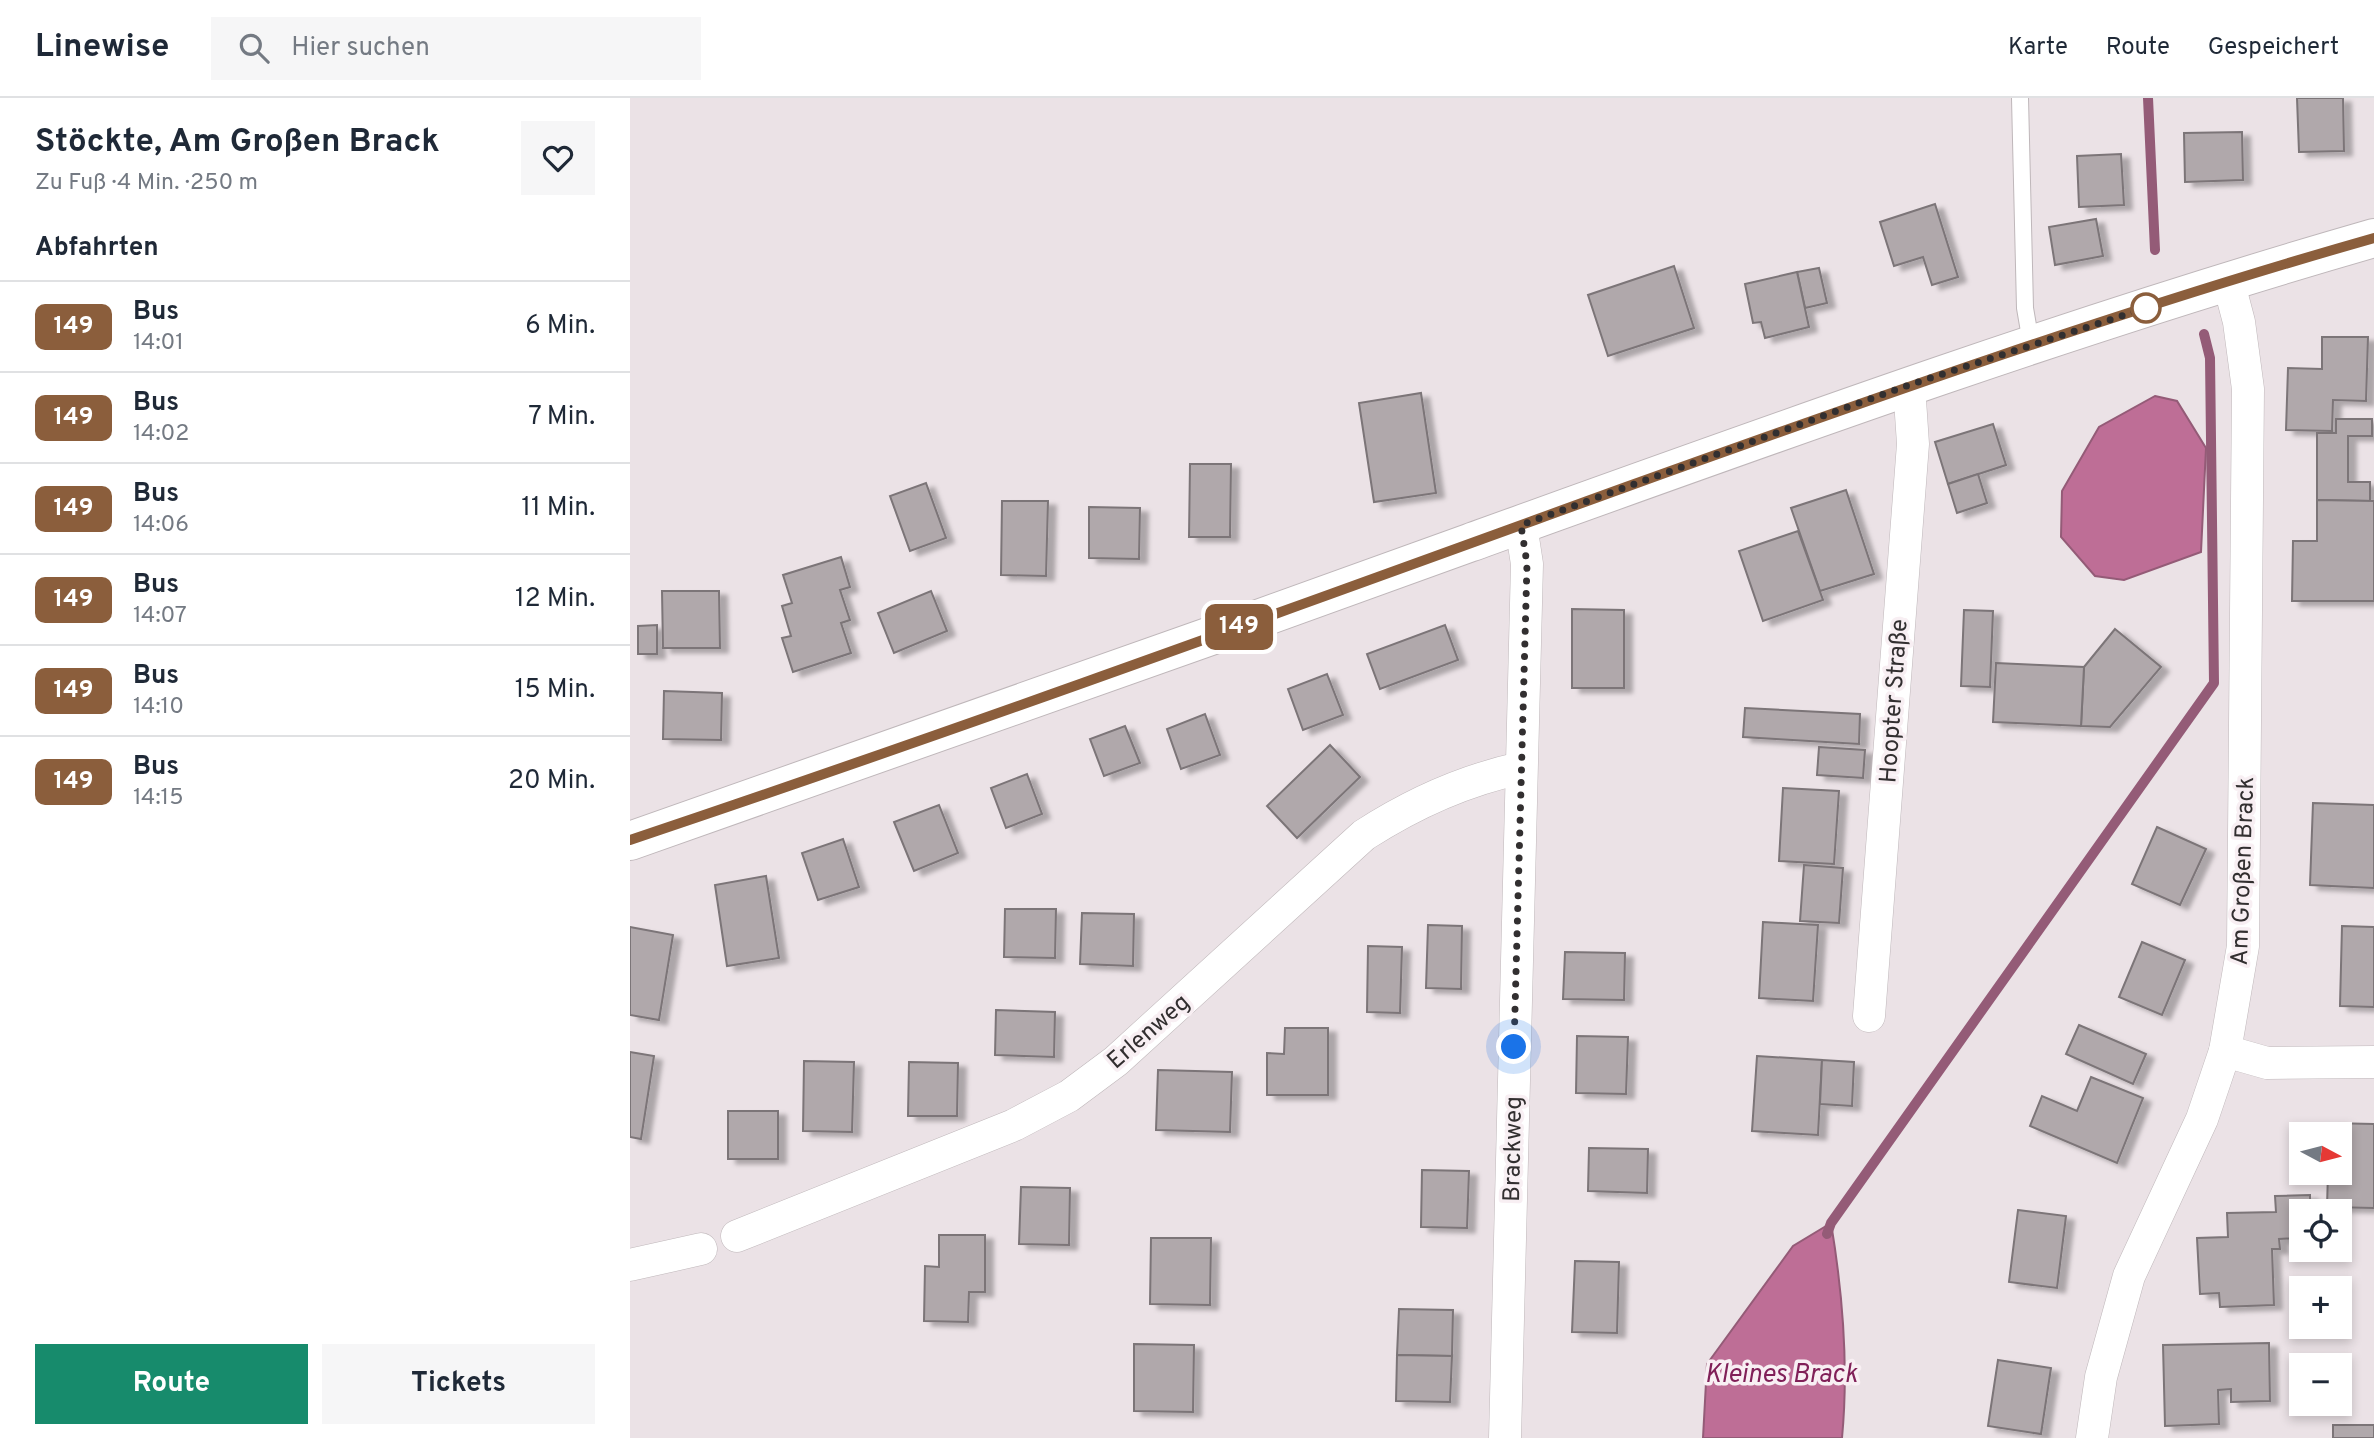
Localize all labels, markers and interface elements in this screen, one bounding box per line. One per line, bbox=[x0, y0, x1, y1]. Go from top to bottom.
search box bbox=[211, 17, 701, 80]
text: Linewise bbox=[35, 27, 169, 69]
icon: search bbox=[235, 29, 273, 67]
text: Hier suchen bbox=[291, 32, 430, 65]
text: Karte bbox=[2008, 33, 2068, 63]
text: Route bbox=[2106, 33, 2170, 63]
text: Gespeichert bbox=[2208, 33, 2339, 63]
button: heart bbox=[521, 121, 595, 195]
text: Stöckte, Am Großen Brack bbox=[35, 122, 440, 164]
text: Zu Fuß · 4 Min. · 250 m bbox=[35, 169, 258, 198]
text: Abfahrten bbox=[35, 232, 159, 265]
unlabelled marker bbox=[2131, 293, 2161, 323]
text: Bus bbox=[133, 296, 179, 329]
text: 6 Min. bbox=[525, 310, 595, 343]
text: 149 bbox=[54, 312, 93, 342]
text: 14:01 bbox=[133, 329, 184, 358]
text: Bus bbox=[133, 387, 179, 420]
text: 7 Min. bbox=[528, 401, 595, 434]
text: 149 bbox=[54, 403, 93, 433]
text: 14:02 bbox=[133, 420, 189, 449]
text: Bus bbox=[133, 478, 179, 511]
text: 11 Min. bbox=[521, 492, 595, 525]
text: 149 bbox=[54, 494, 93, 524]
text: 14:06 bbox=[133, 511, 189, 540]
text: Bus bbox=[133, 569, 179, 602]
text: 12 Min. bbox=[515, 583, 595, 616]
text: 149 bbox=[54, 585, 93, 615]
text: 14:07 bbox=[133, 602, 187, 631]
line badge: 149 bbox=[1199, 604, 1279, 650]
text: 149 bbox=[1219, 612, 1259, 642]
street label: Hoopter Straße bbox=[1874, 618, 1916, 784]
text: Bus bbox=[133, 660, 179, 693]
text: 15 Min. bbox=[515, 674, 595, 707]
text: 149 bbox=[54, 676, 93, 706]
text: 14:10 bbox=[133, 693, 184, 722]
text: Bus bbox=[133, 751, 179, 784]
text: 20 Min. bbox=[508, 765, 595, 798]
text: 149 bbox=[54, 767, 93, 797]
street label: Am Großen Brack bbox=[2226, 776, 2262, 966]
text: 14:15 bbox=[133, 784, 183, 813]
street label: Erlenweg bbox=[1102, 988, 1197, 1077]
your location bbox=[1496, 1029, 1531, 1064]
street label: Brackweg bbox=[1498, 1096, 1530, 1202]
north arrow bbox=[2289, 1122, 2352, 1185]
map controls bbox=[2289, 1122, 2352, 1416]
button: locate bbox=[2289, 1199, 2352, 1262]
button: + bbox=[2289, 1276, 2352, 1339]
button: Route bbox=[35, 1344, 308, 1424]
button: Tickets bbox=[322, 1344, 595, 1424]
button: − bbox=[2289, 1353, 2352, 1416]
water label: Kleines Brack bbox=[1705, 1359, 1858, 1392]

